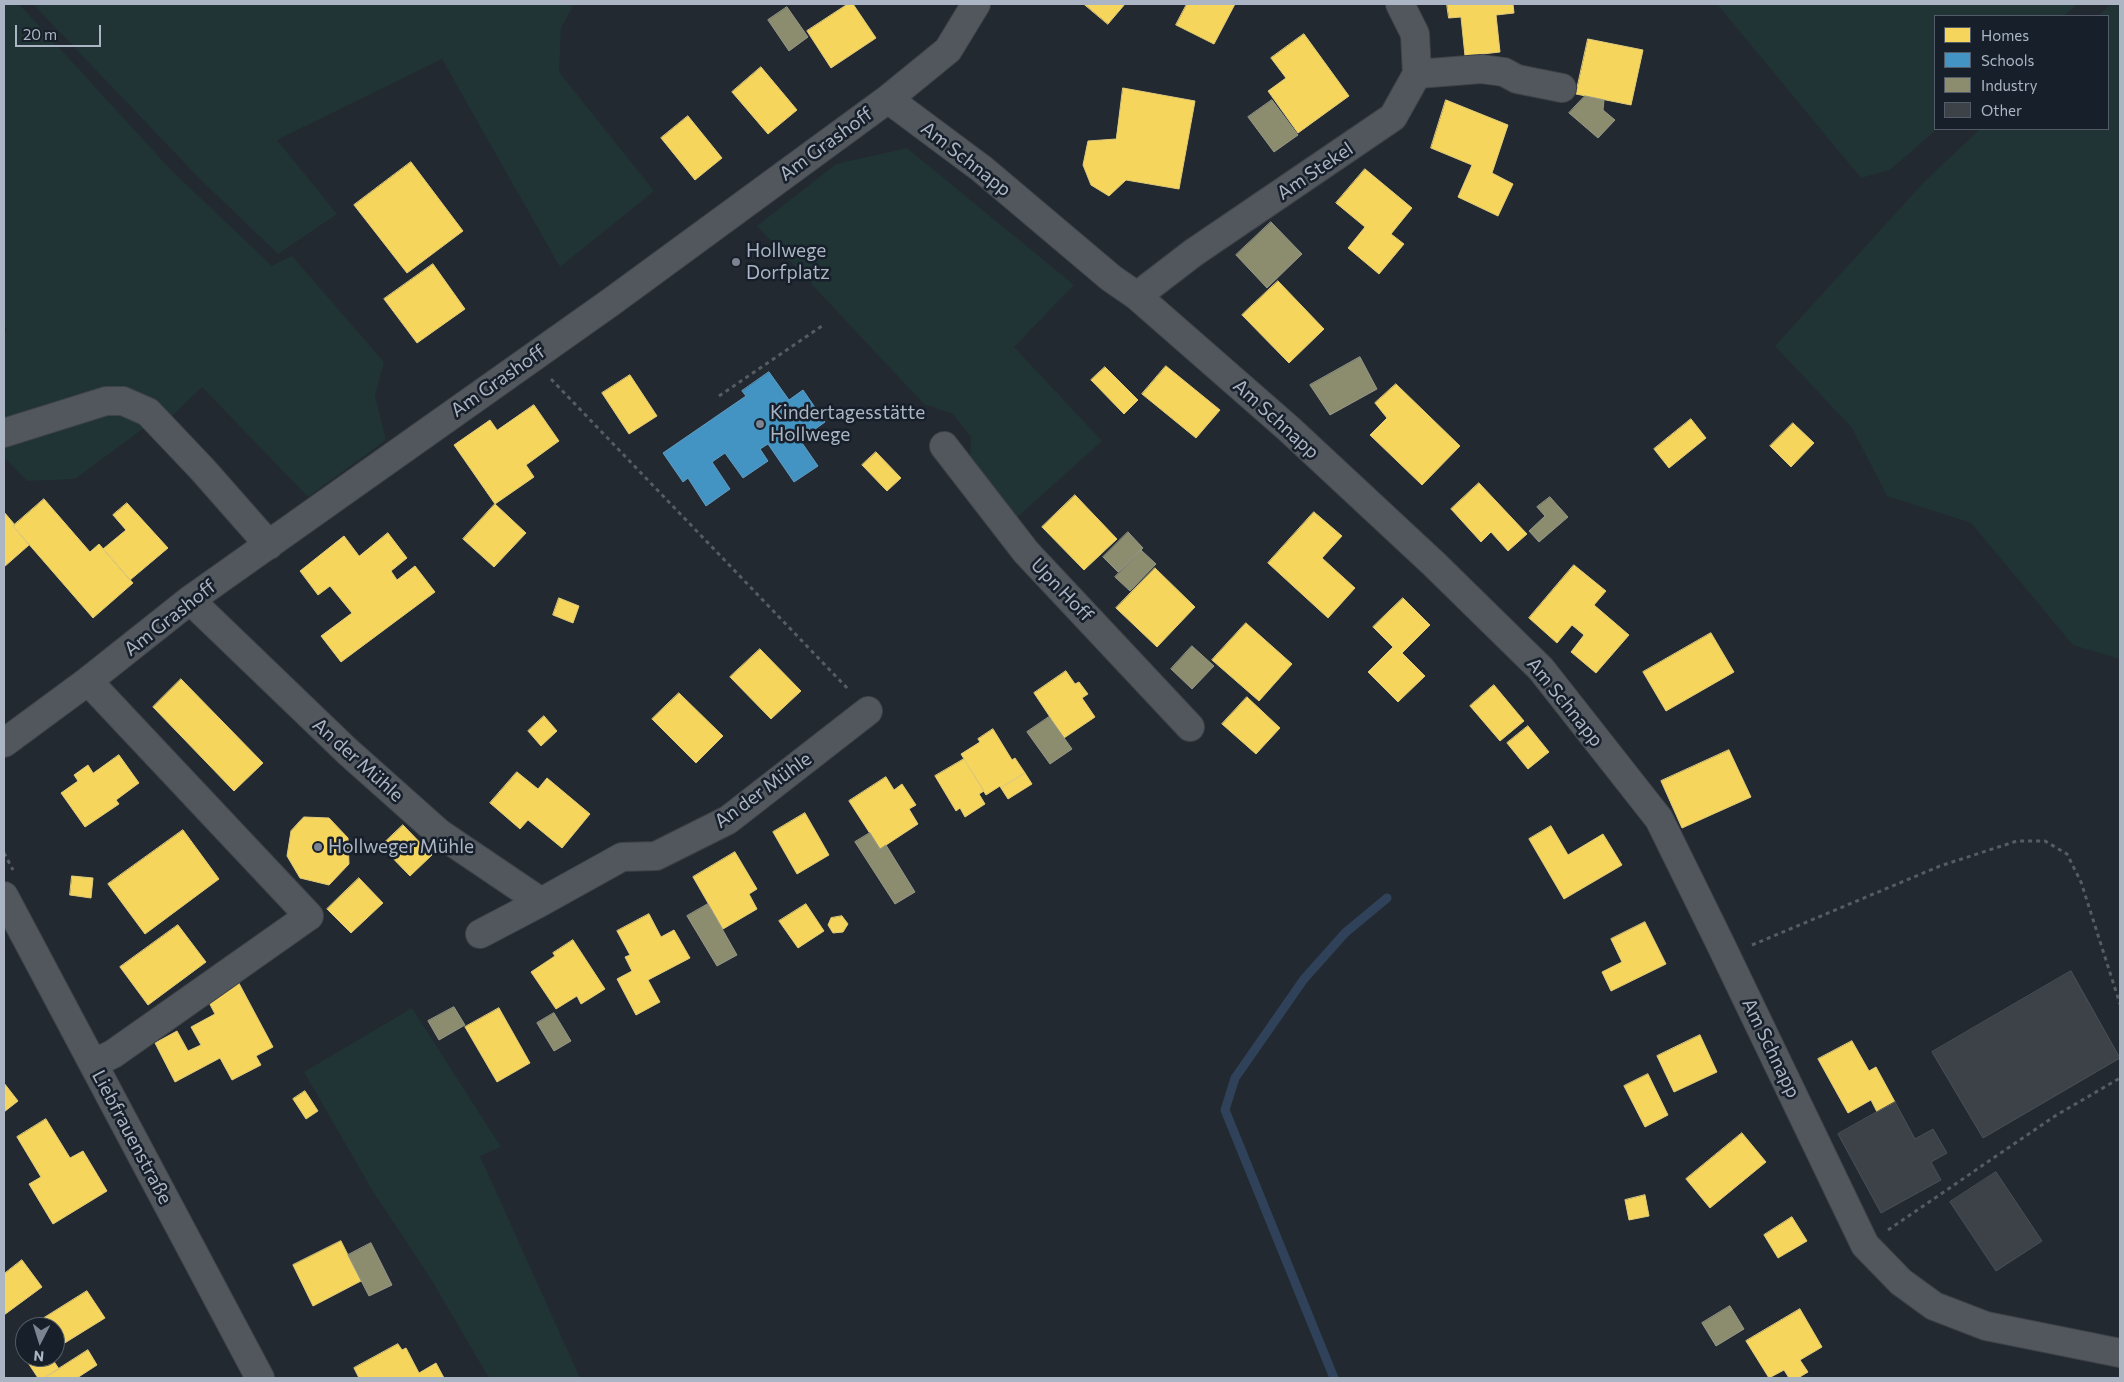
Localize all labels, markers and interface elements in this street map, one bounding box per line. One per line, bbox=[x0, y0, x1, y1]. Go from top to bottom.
scale bar bbox=[18, 15, 104, 47]
legend bbox=[1934, 15, 2109, 130]
text: 20 m bbox=[23, 25, 57, 43]
text: Homes bbox=[1981, 26, 2029, 44]
text: Schools bbox=[1981, 51, 2034, 69]
text: Industry bbox=[1981, 76, 2038, 94]
text: Other bbox=[1981, 101, 2022, 119]
street label: Am Grashoff bbox=[775, 102, 877, 186]
street label: Am Schnapp bbox=[916, 117, 1016, 201]
street label: Am Stekel bbox=[1273, 137, 1357, 205]
place label: Hollwege Dorfplatz bbox=[746, 240, 830, 284]
marker: Hollwege Dorfplatz bbox=[730, 256, 742, 268]
street label: Am Grashoff bbox=[446, 340, 550, 422]
street label: Am Schnapp bbox=[1228, 374, 1324, 464]
place label: Kindertagesstätte Hollwege bbox=[770, 402, 925, 446]
marker: Kindertagesstätte Hollwege bbox=[754, 418, 766, 430]
street label: Upn Hoff bbox=[1026, 553, 1098, 627]
street label: Am Grashoff bbox=[120, 575, 220, 661]
street label: Am Schnapp bbox=[1522, 653, 1608, 751]
street label: An der Mühle bbox=[308, 713, 408, 807]
street label: An der Mühle bbox=[710, 747, 816, 833]
place label: Hollweger Mühle bbox=[328, 836, 474, 858]
marker: Hollweger Mühle bbox=[312, 841, 324, 853]
street label: Am Schnapp bbox=[1737, 994, 1805, 1102]
street label: Liebfrauenstraße bbox=[87, 1066, 177, 1208]
north arrow bbox=[15, 1317, 65, 1367]
text: N bbox=[33, 1348, 45, 1365]

